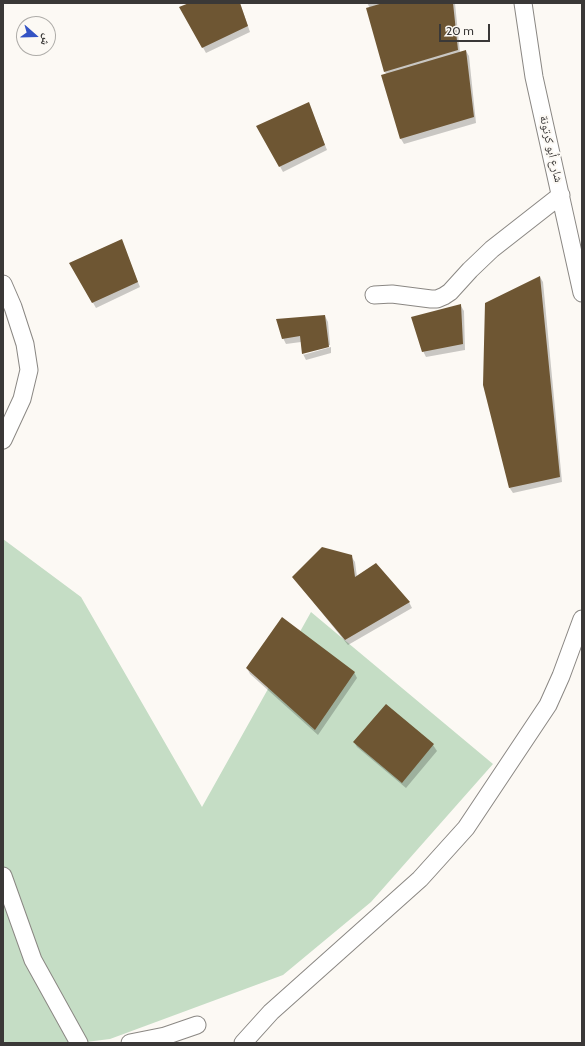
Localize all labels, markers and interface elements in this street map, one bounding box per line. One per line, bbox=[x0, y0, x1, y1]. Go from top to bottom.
north arrow bbox=[16, 16, 56, 56]
scale bar bbox=[441, 16, 492, 42]
text: 20 m bbox=[446, 23, 474, 38]
text: ش bbox=[38, 32, 55, 48]
street label: شارع أبو كرتونة bbox=[536, 114, 566, 184]

